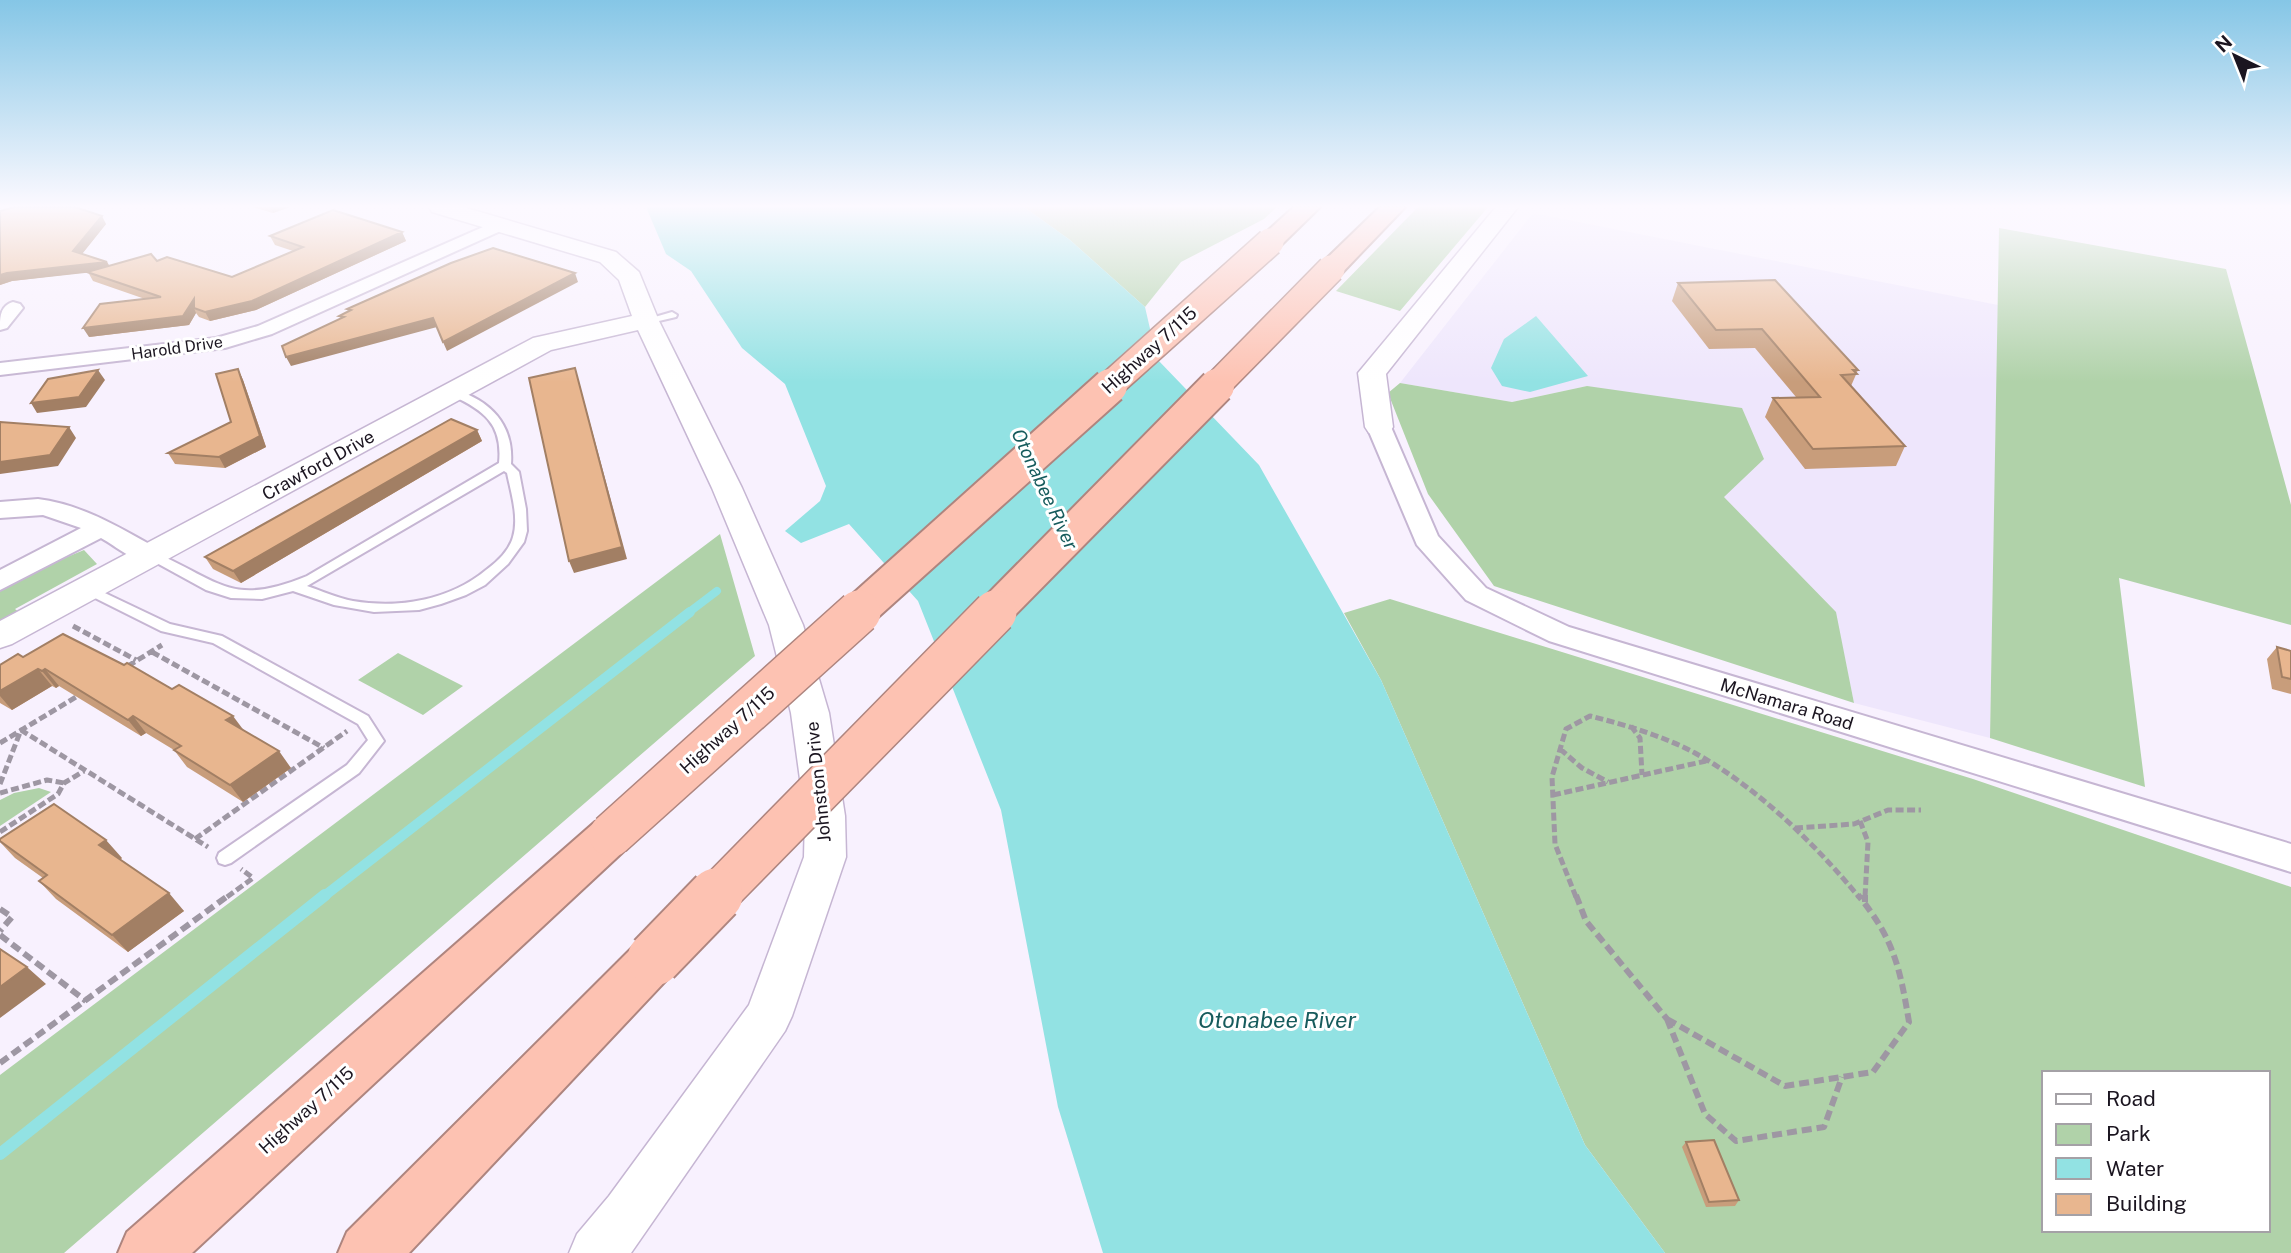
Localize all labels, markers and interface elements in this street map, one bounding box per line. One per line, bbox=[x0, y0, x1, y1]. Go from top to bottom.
north arrow bbox=[2200, 21, 2270, 91]
text: N bbox=[2210, 30, 2236, 57]
street label: Highway 7/115 bbox=[1097, 302, 1201, 398]
street label: Harold Drive bbox=[130, 332, 224, 364]
street label: Crawford Drive bbox=[258, 425, 378, 505]
water label: Otonabee River bbox=[1007, 425, 1083, 554]
street label: McNamara Road bbox=[1718, 674, 1856, 734]
street label: Highway 7/115 bbox=[675, 682, 779, 778]
street label: Johnston Drive bbox=[801, 720, 835, 844]
water label: Otonabee River bbox=[1198, 1006, 1356, 1033]
street label: Highway 7/115 bbox=[254, 1062, 358, 1158]
legend bbox=[2042, 1071, 2270, 1232]
text: Road bbox=[2106, 1086, 2156, 1111]
text: Park bbox=[2106, 1121, 2151, 1146]
text: Water bbox=[2106, 1156, 2164, 1181]
text: Building bbox=[2106, 1191, 2187, 1216]

